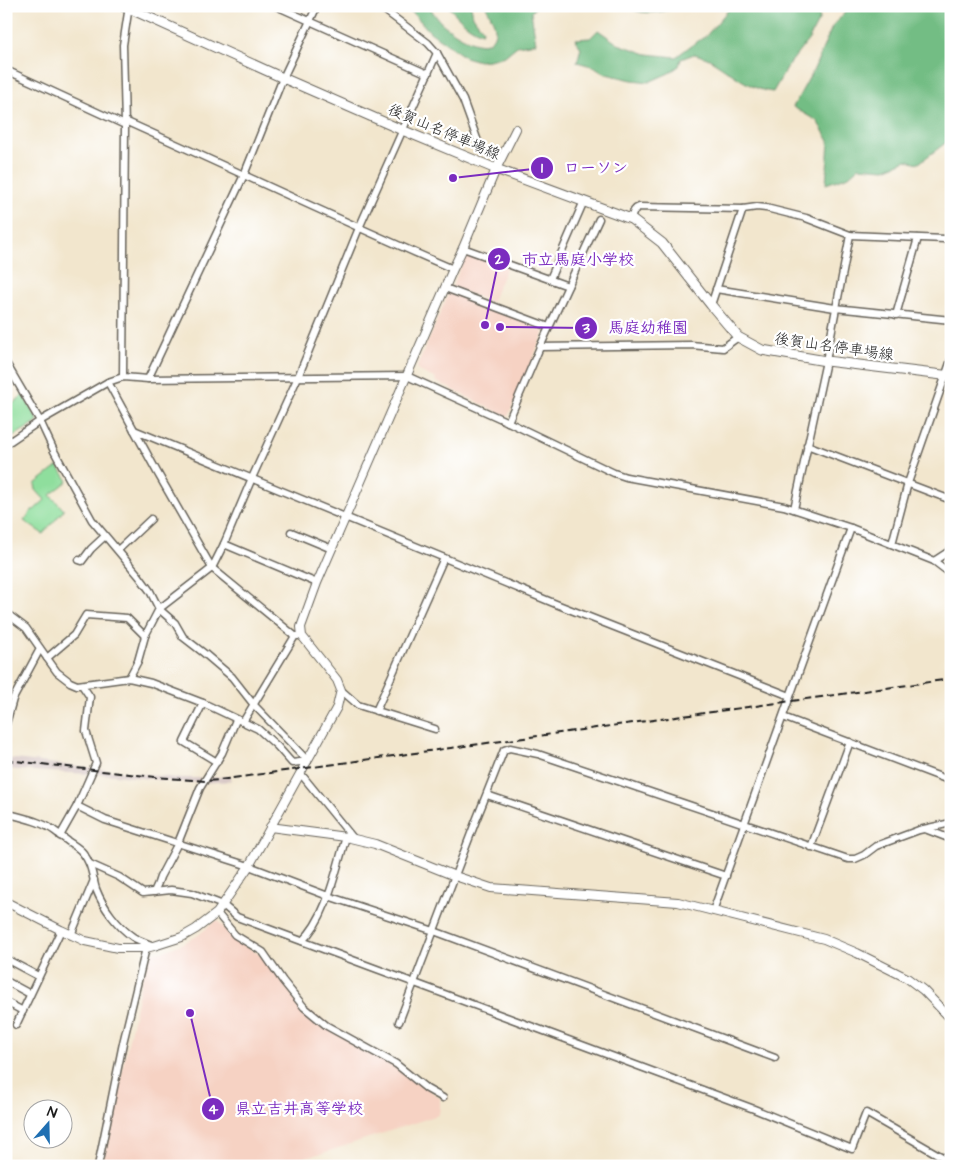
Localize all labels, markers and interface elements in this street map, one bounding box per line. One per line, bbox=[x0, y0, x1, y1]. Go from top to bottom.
street label: 後賀山名停車場線 bbox=[385, 99, 503, 165]
callout: ローソン bbox=[529, 152, 638, 183]
text: ローソン bbox=[564, 157, 628, 179]
text: 1 bbox=[541, 158, 543, 179]
callout: 市立馬庭小学校 bbox=[487, 243, 644, 274]
text: 2 bbox=[494, 249, 504, 270]
text: 市立馬庭小学校 bbox=[522, 249, 634, 271]
callout: 馬庭幼稚園 bbox=[573, 312, 698, 343]
text: 馬庭幼稚園 bbox=[608, 317, 688, 339]
text: 3 bbox=[581, 318, 590, 339]
street label: 後賀山名停車場線 bbox=[773, 328, 895, 366]
callout: 県立吉井高等学校 bbox=[200, 1093, 373, 1124]
text: 県立吉井高等学校 bbox=[235, 1098, 363, 1120]
text: 4 bbox=[208, 1099, 219, 1120]
north arrow bbox=[22, 1100, 72, 1150]
text: N bbox=[45, 1102, 60, 1124]

